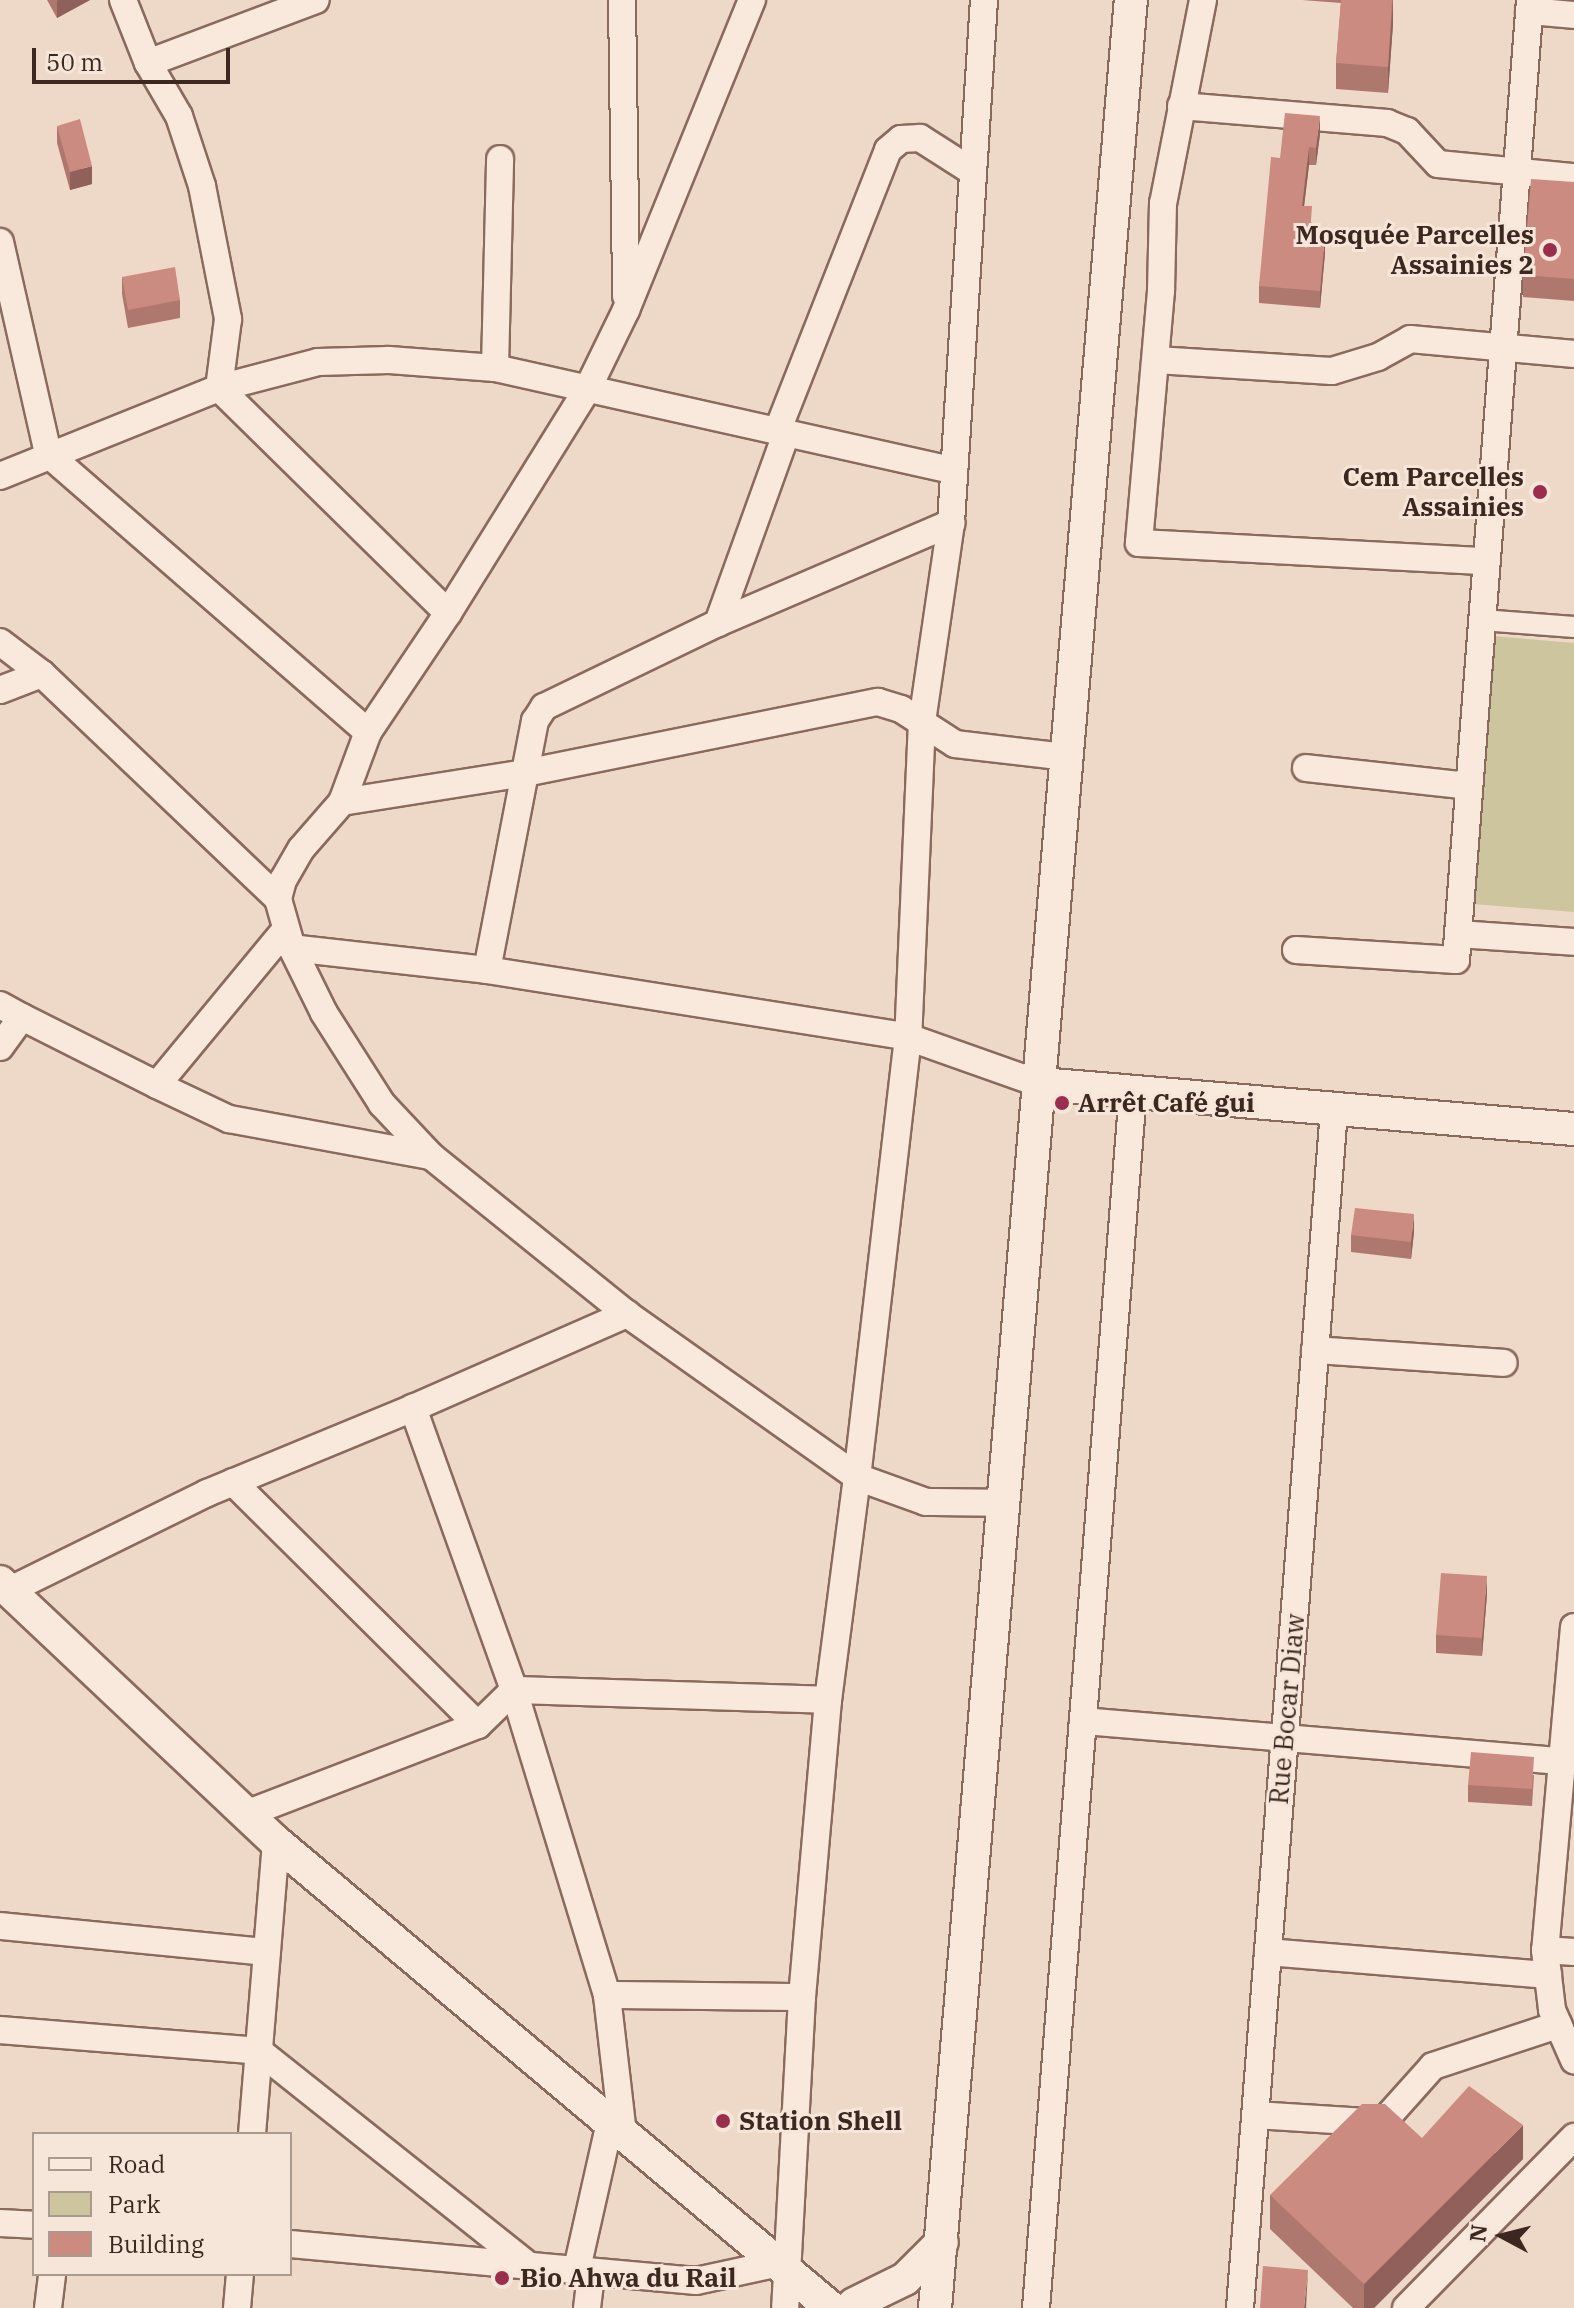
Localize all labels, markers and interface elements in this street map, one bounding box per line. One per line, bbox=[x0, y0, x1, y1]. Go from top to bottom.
scale bar bbox=[36, 32, 234, 82]
text: 50 m bbox=[46, 46, 103, 78]
place label: Mosquée Parcelles Assainies 2 bbox=[1295, 219, 1534, 280]
marker: Mosquée Parcelles Assainies 2 bbox=[1541, 241, 1559, 259]
place label: Cem Parcelles Assainies bbox=[1343, 461, 1524, 522]
marker: Cem Parcelles Assainies bbox=[1531, 483, 1549, 501]
place label: Arrêt Café gui bbox=[1078, 1087, 1255, 1119]
marker: Arrêt Café gui bbox=[1053, 1094, 1071, 1112]
street label: Rue Bocar Diaw bbox=[1263, 1612, 1311, 1806]
place label: Station Shell bbox=[739, 2105, 902, 2137]
marker: Station Shell bbox=[714, 2112, 732, 2130]
legend bbox=[32, 2132, 292, 2276]
text: Road bbox=[108, 2148, 165, 2180]
text: Park bbox=[108, 2188, 160, 2220]
north arrow bbox=[1462, 2196, 1542, 2276]
text: N bbox=[1462, 2223, 1493, 2243]
text: Building bbox=[108, 2228, 204, 2260]
place label: Bio Ahwa du Rail bbox=[520, 2262, 736, 2294]
marker: Bio Ahwa du Rail bbox=[491, 2267, 513, 2289]

